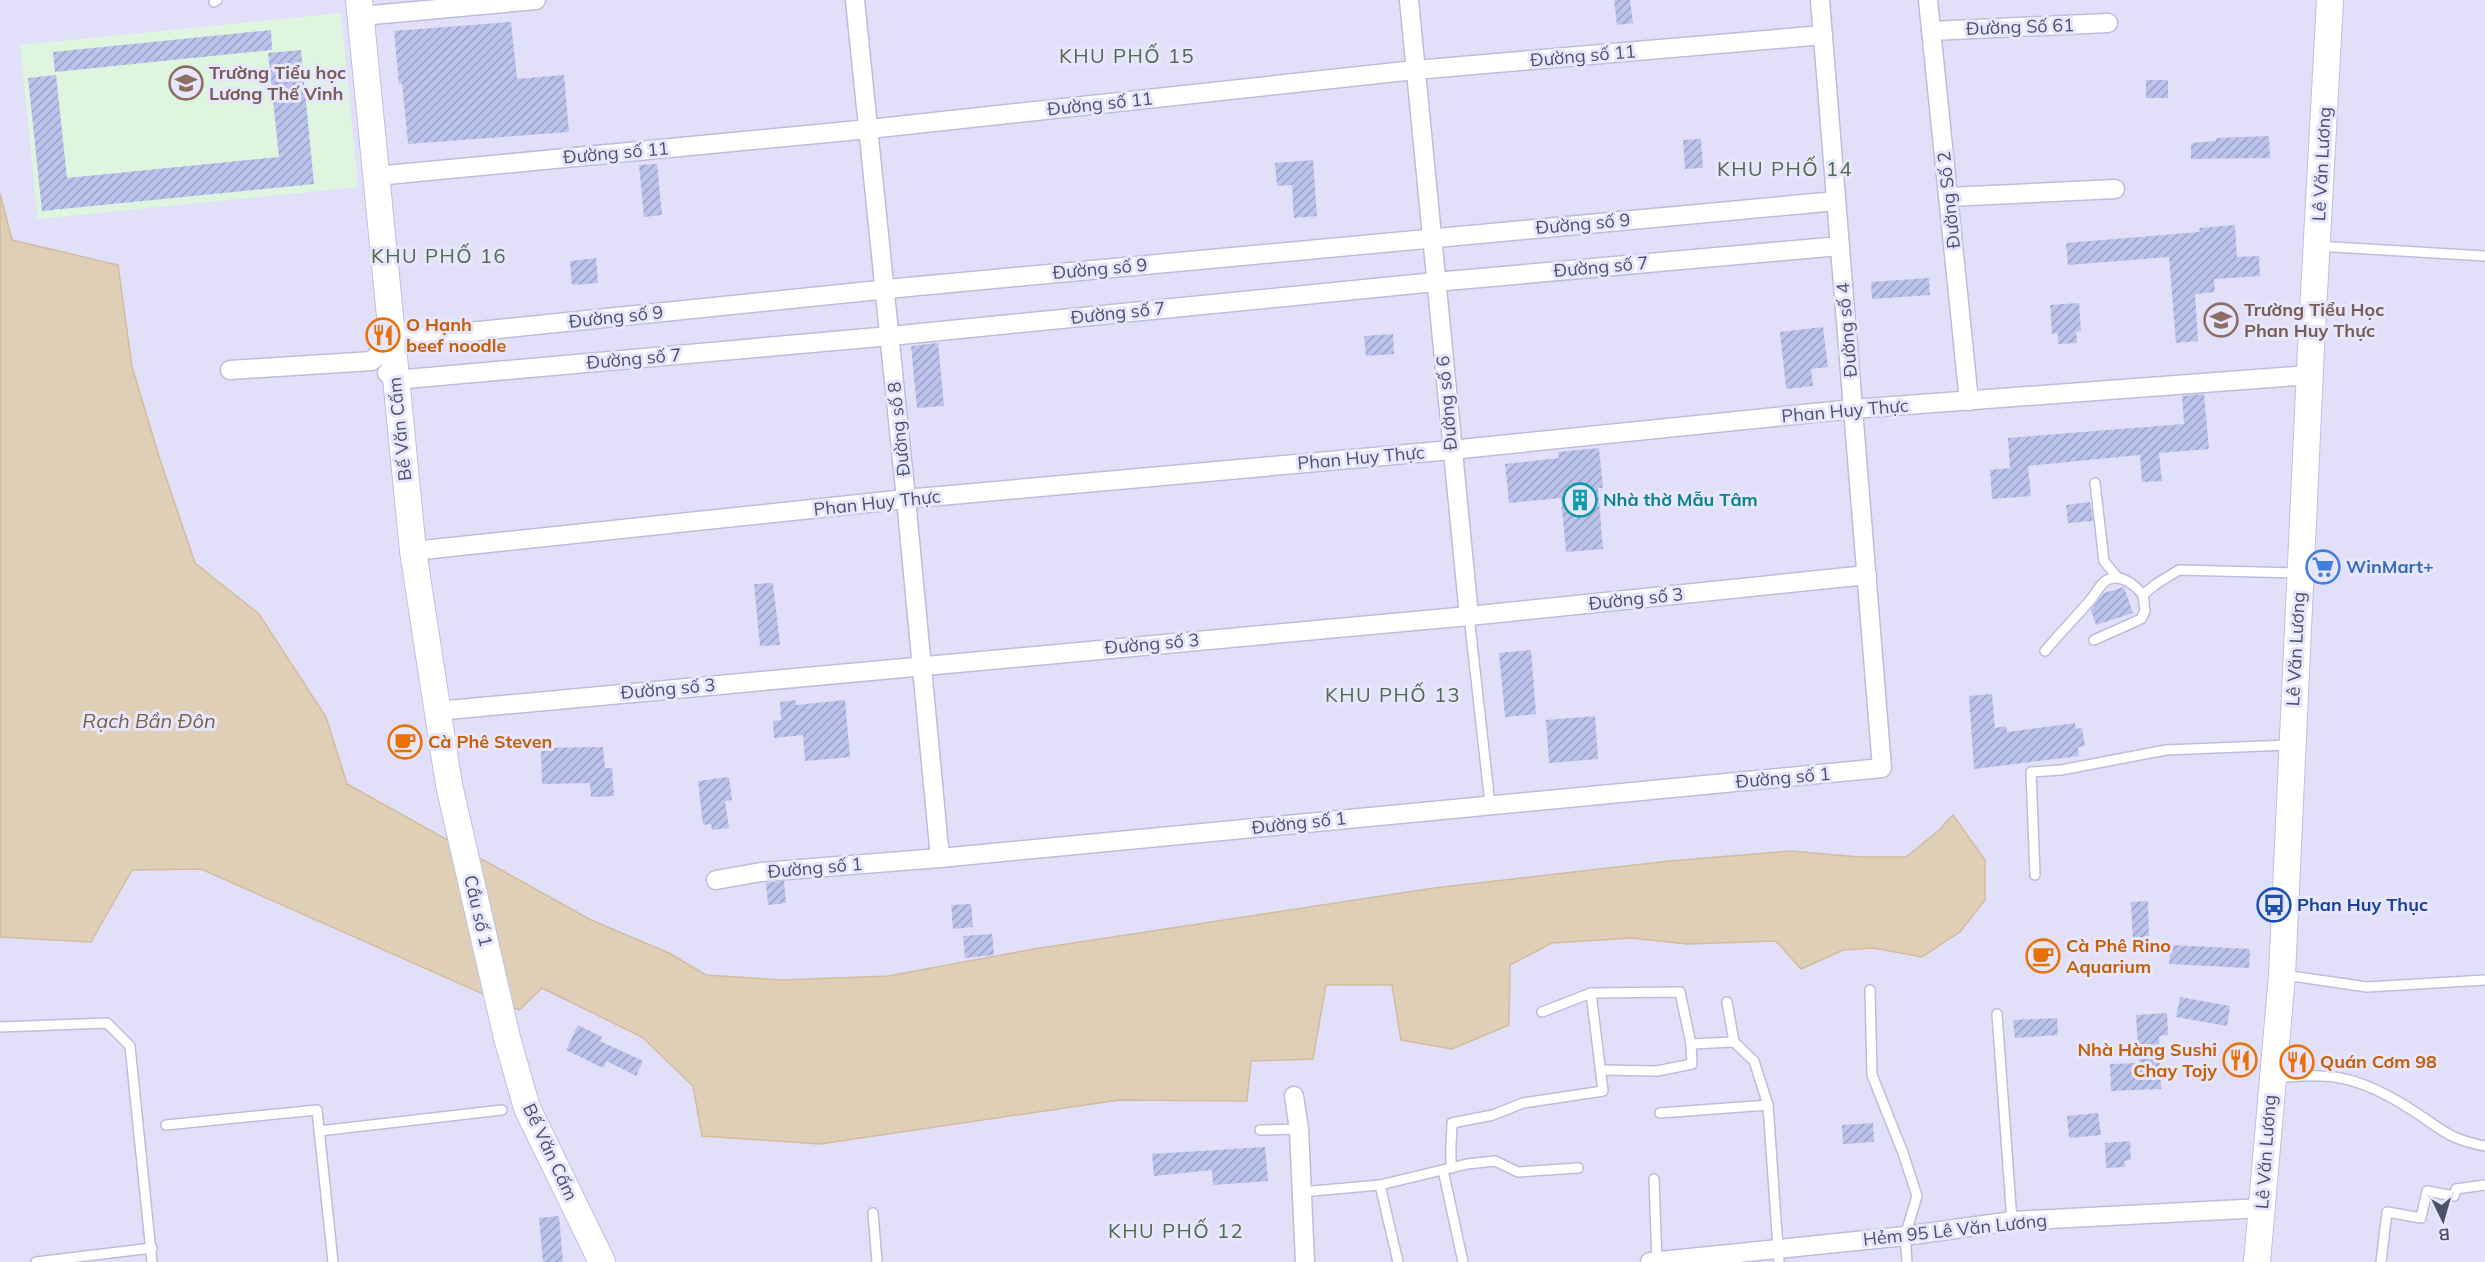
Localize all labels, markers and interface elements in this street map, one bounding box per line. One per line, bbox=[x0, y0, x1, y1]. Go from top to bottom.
street label: Đường Số 61 bbox=[1966, 13, 2074, 40]
street label: Đường số 11 bbox=[1529, 39, 1637, 72]
district label: KHU PHỐ 15 bbox=[1059, 43, 1195, 68]
place label: Trường Tiểu học Lương Thế Vinh bbox=[209, 61, 346, 105]
school or university icon: Trường Tiểu học Lương Thế Vinh bbox=[168, 65, 204, 101]
street label: Đường số 11 bbox=[1046, 87, 1154, 120]
street label: Lê Văn Lương bbox=[2307, 106, 2336, 222]
street label: Đường số 11 bbox=[562, 136, 670, 169]
street label: Đường Số 2 bbox=[1932, 151, 1965, 250]
district label: KHU PHỐ 14 bbox=[1717, 156, 1853, 181]
street label: Đường số 9 bbox=[1535, 208, 1631, 239]
district label: KHU PHỐ 16 bbox=[371, 243, 507, 268]
street label: Đường số 7 bbox=[1553, 251, 1649, 282]
street label: Đường số 9 bbox=[1052, 253, 1148, 284]
street label: Đường số 4 bbox=[1831, 282, 1862, 378]
street label: Đường số 7 bbox=[1070, 296, 1166, 329]
place label: Trường Tiểu Học Phan Huy Thực bbox=[2244, 298, 2384, 342]
street label: Đường số 9 bbox=[568, 300, 664, 333]
school or university icon: Trường Tiểu Học Phan Huy Thực bbox=[2203, 302, 2239, 338]
place label: O Hạnh beef noodle bbox=[406, 313, 506, 357]
restaurant icon: O Hạnh beef noodle bbox=[365, 317, 401, 353]
street label: Đường số 7 bbox=[586, 343, 682, 374]
street label: Đường số 6 bbox=[1431, 355, 1462, 451]
street label: Bế Văn Cấm bbox=[383, 376, 416, 482]
street label: Đường số 8 bbox=[882, 381, 915, 477]
street label: Phan Huy Thực bbox=[1780, 393, 1910, 428]
street label: Phan Huy Thực bbox=[1296, 440, 1426, 475]
building icon: Nhà thờ Mẫu Tâm bbox=[1562, 482, 1598, 518]
street label: Phan Huy Thực bbox=[812, 484, 942, 521]
place label: Nhà thờ Mẫu Tâm bbox=[1603, 488, 1758, 511]
supermarket icon: WinMart+ bbox=[2305, 549, 2341, 585]
place label: WinMart+ bbox=[2346, 555, 2434, 578]
street label: Đường số 3 bbox=[1588, 582, 1684, 615]
street label: Lê Văn Lương bbox=[2281, 591, 2310, 707]
street label: Đường số 3 bbox=[1104, 628, 1200, 659]
street label: Đường số 3 bbox=[620, 673, 716, 704]
district label: KHU PHỐ 13 bbox=[1325, 682, 1461, 707]
water label: Rạch Bần Đôn bbox=[82, 708, 216, 733]
cafe icon: Cà Phê Steven bbox=[387, 724, 423, 760]
place label: Cà Phê Steven bbox=[428, 730, 552, 753]
street label: Đường số 1 bbox=[1735, 762, 1831, 793]
street label: Đường số 1 bbox=[1251, 806, 1347, 839]
street label: Đường số 1 bbox=[767, 852, 863, 883]
street label: Cầu số 1 bbox=[459, 873, 498, 949]
bus stop icon: Phan Huy Thục bbox=[2256, 887, 2292, 923]
place label: Phan Huy Thục bbox=[2297, 893, 2428, 916]
place label: Cà Phê Rino Aquarium bbox=[2066, 934, 2171, 978]
cafe icon: Cà Phê Rino Aquarium bbox=[2025, 938, 2061, 974]
place label: Nhà Hàng Sushi Chay Tojy bbox=[2077, 1038, 2217, 1082]
restaurant icon: Nhà Hàng Sushi Chay Tojy bbox=[2222, 1042, 2258, 1078]
restaurant icon: Quán Cơm 98 bbox=[2279, 1044, 2315, 1080]
place label: Quán Cơm 98 bbox=[2320, 1050, 2437, 1073]
street label: Lê Văn Lương bbox=[2250, 1094, 2281, 1210]
street label: Bế Văn Cấm bbox=[518, 1100, 583, 1204]
north arrow bbox=[2413, 1190, 2473, 1250]
street label: Hẻm 95 Lê Văn Lương bbox=[1862, 1208, 2048, 1251]
district label: KHU PHỐ 12 bbox=[1108, 1218, 1244, 1243]
text: B bbox=[2438, 1224, 2451, 1245]

